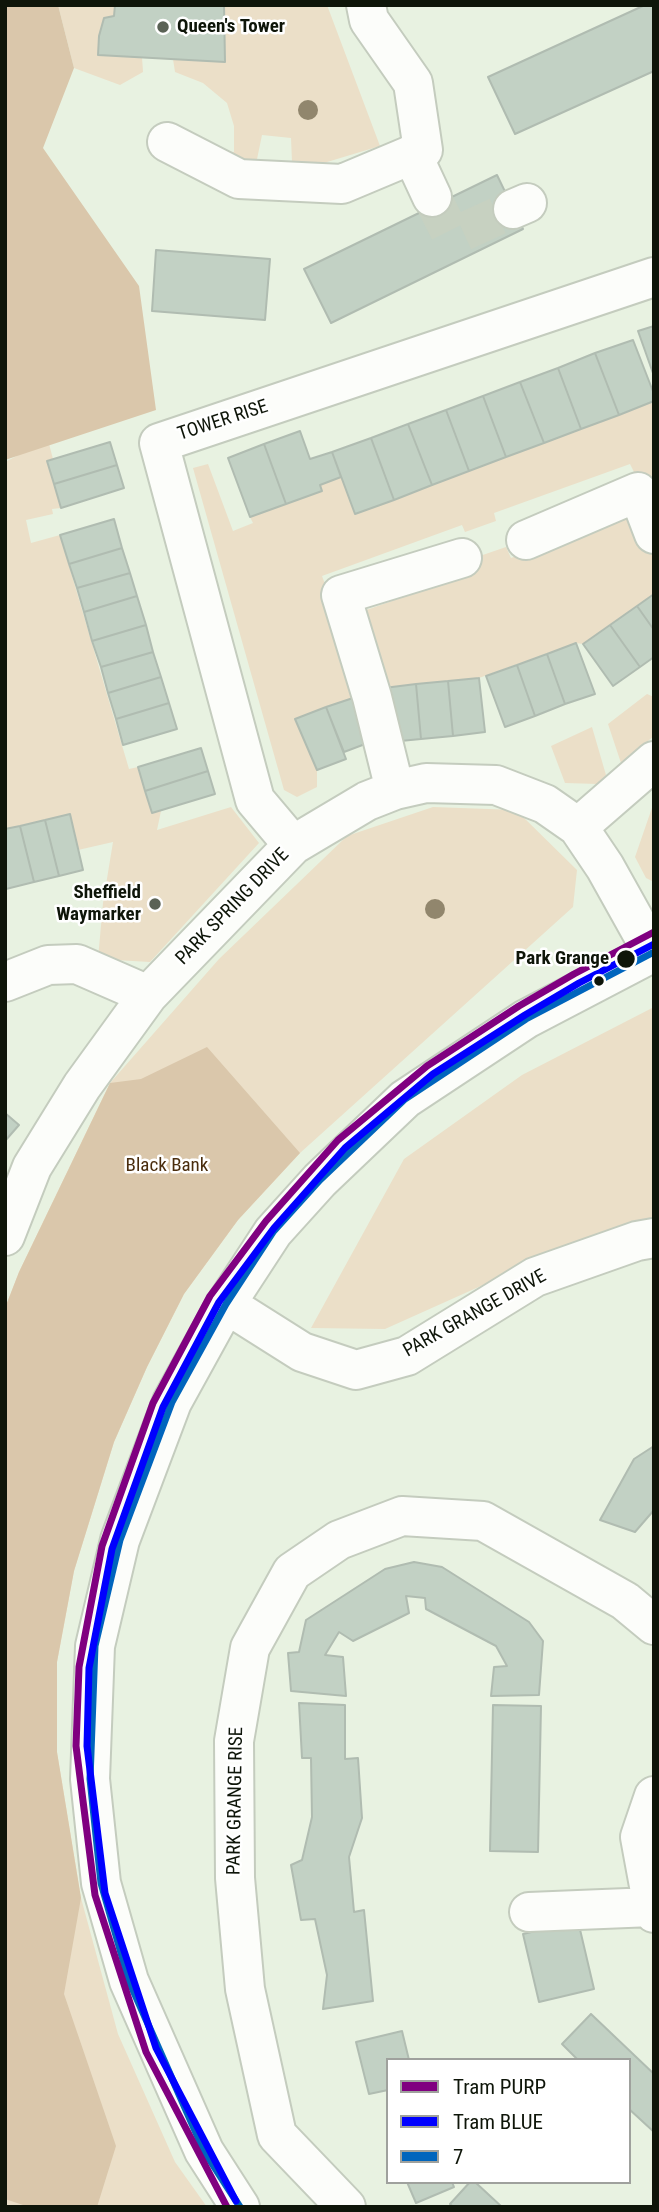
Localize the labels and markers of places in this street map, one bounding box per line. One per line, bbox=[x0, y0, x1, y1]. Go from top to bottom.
place label: Queen's Tower bbox=[177, 16, 285, 38]
marker: Queen's Tower bbox=[155, 19, 171, 35]
place label: Sheffield Waymarker bbox=[56, 882, 141, 926]
marker: Sheffield Waymarker bbox=[147, 896, 163, 912]
place label: Park Grange bbox=[516, 948, 609, 970]
marker: Park Grange bbox=[615, 948, 637, 970]
unlabelled marker bbox=[592, 974, 606, 988]

